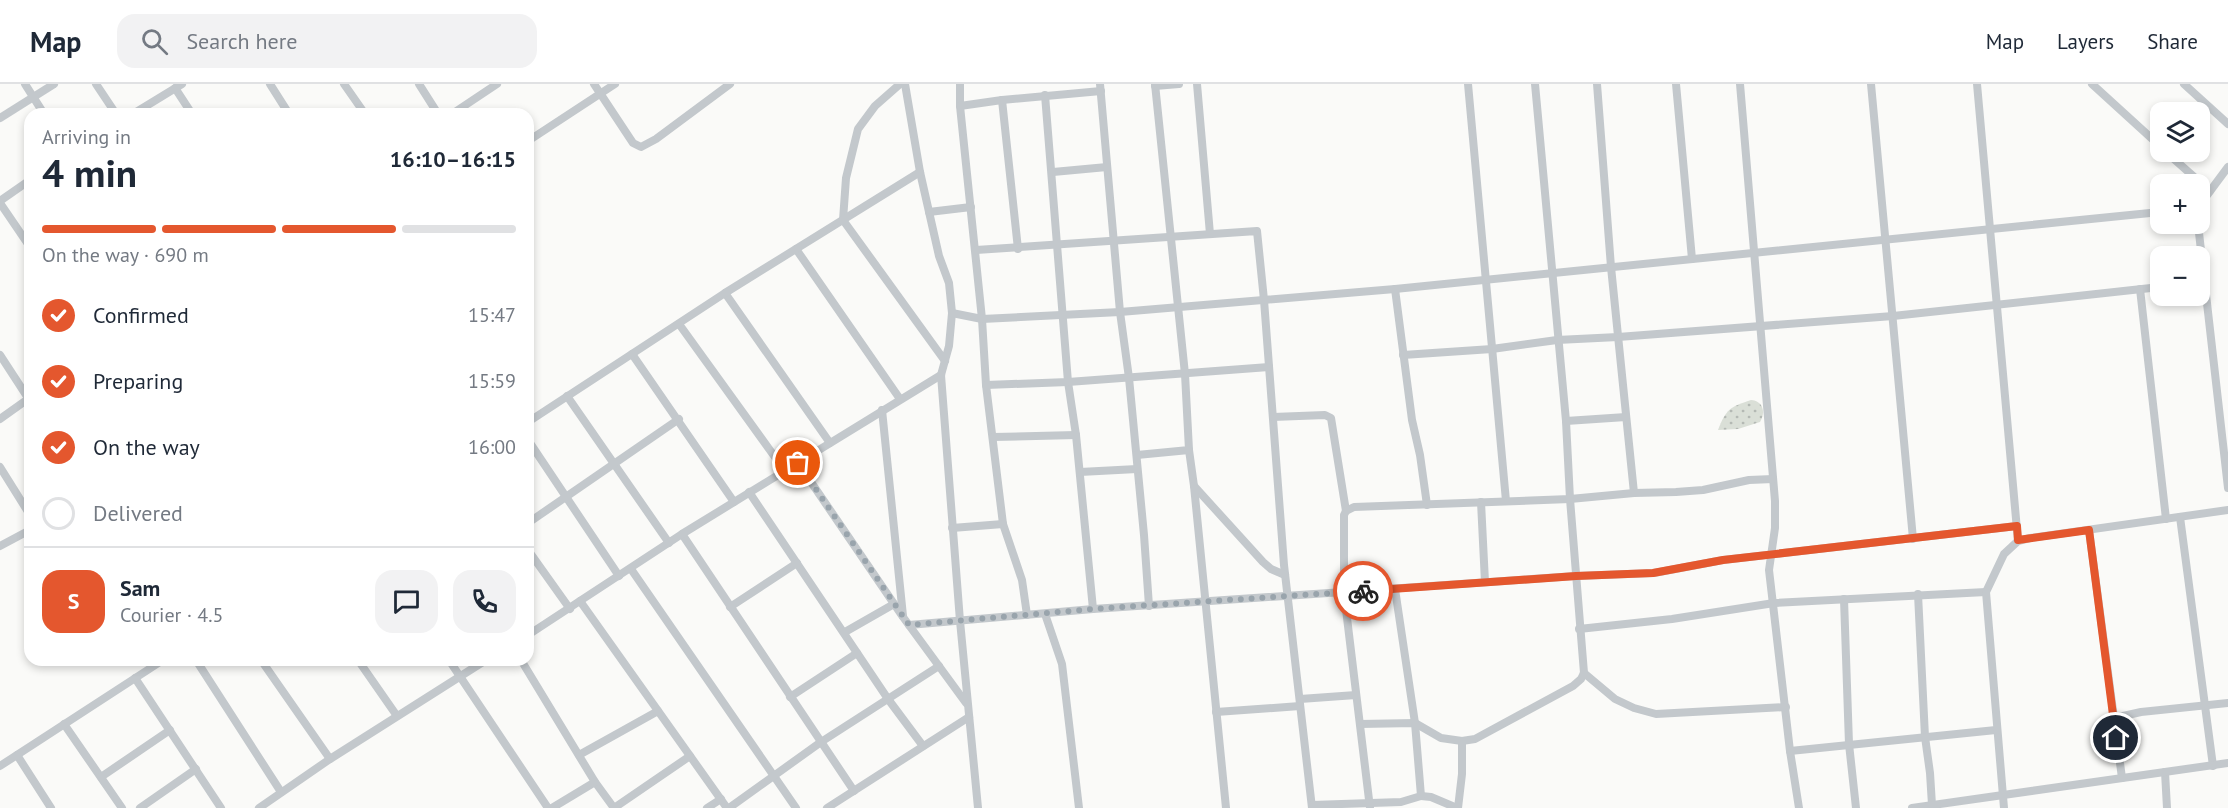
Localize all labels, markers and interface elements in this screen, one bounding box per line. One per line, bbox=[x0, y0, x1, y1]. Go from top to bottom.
search box bbox=[117, 14, 537, 68]
text: Map bbox=[30, 23, 81, 60]
icon: search bbox=[138, 25, 171, 58]
text: Search here bbox=[186, 27, 297, 55]
text: Map bbox=[1986, 28, 2024, 55]
text: Layers bbox=[2057, 28, 2114, 55]
text: Share bbox=[2147, 28, 2198, 55]
map controls bbox=[2150, 102, 2210, 306]
button: layers bbox=[2150, 102, 2210, 162]
text: Arriving in bbox=[42, 124, 131, 150]
text: 16:10–16:15 bbox=[390, 145, 516, 173]
text: 4 min bbox=[42, 147, 137, 198]
button: + bbox=[2150, 174, 2210, 234]
text: On the way · 690 m bbox=[42, 242, 209, 268]
button: − bbox=[2150, 246, 2210, 306]
icon: check bbox=[42, 299, 75, 332]
text: Confirmed bbox=[93, 301, 189, 329]
text: 15:47 bbox=[468, 302, 516, 328]
icon: check bbox=[42, 365, 75, 398]
text: Preparing bbox=[93, 367, 183, 395]
text: 15:59 bbox=[468, 368, 516, 394]
icon: check bbox=[42, 431, 75, 464]
text: On the way bbox=[93, 433, 200, 461]
text: 16:00 bbox=[468, 434, 516, 460]
pin bbox=[772, 437, 823, 488]
icon: bag bbox=[781, 446, 814, 479]
text: Delivered bbox=[93, 499, 183, 527]
courier bbox=[1333, 561, 1393, 621]
button: chat bbox=[375, 570, 438, 633]
button: phone bbox=[453, 570, 516, 633]
text: Sam bbox=[120, 574, 160, 602]
icon: bike bbox=[1347, 575, 1380, 608]
text: S bbox=[68, 587, 79, 615]
text: Courier · 4.5 bbox=[120, 602, 223, 628]
pin bbox=[2090, 712, 2141, 763]
icon: home bbox=[2099, 721, 2132, 754]

